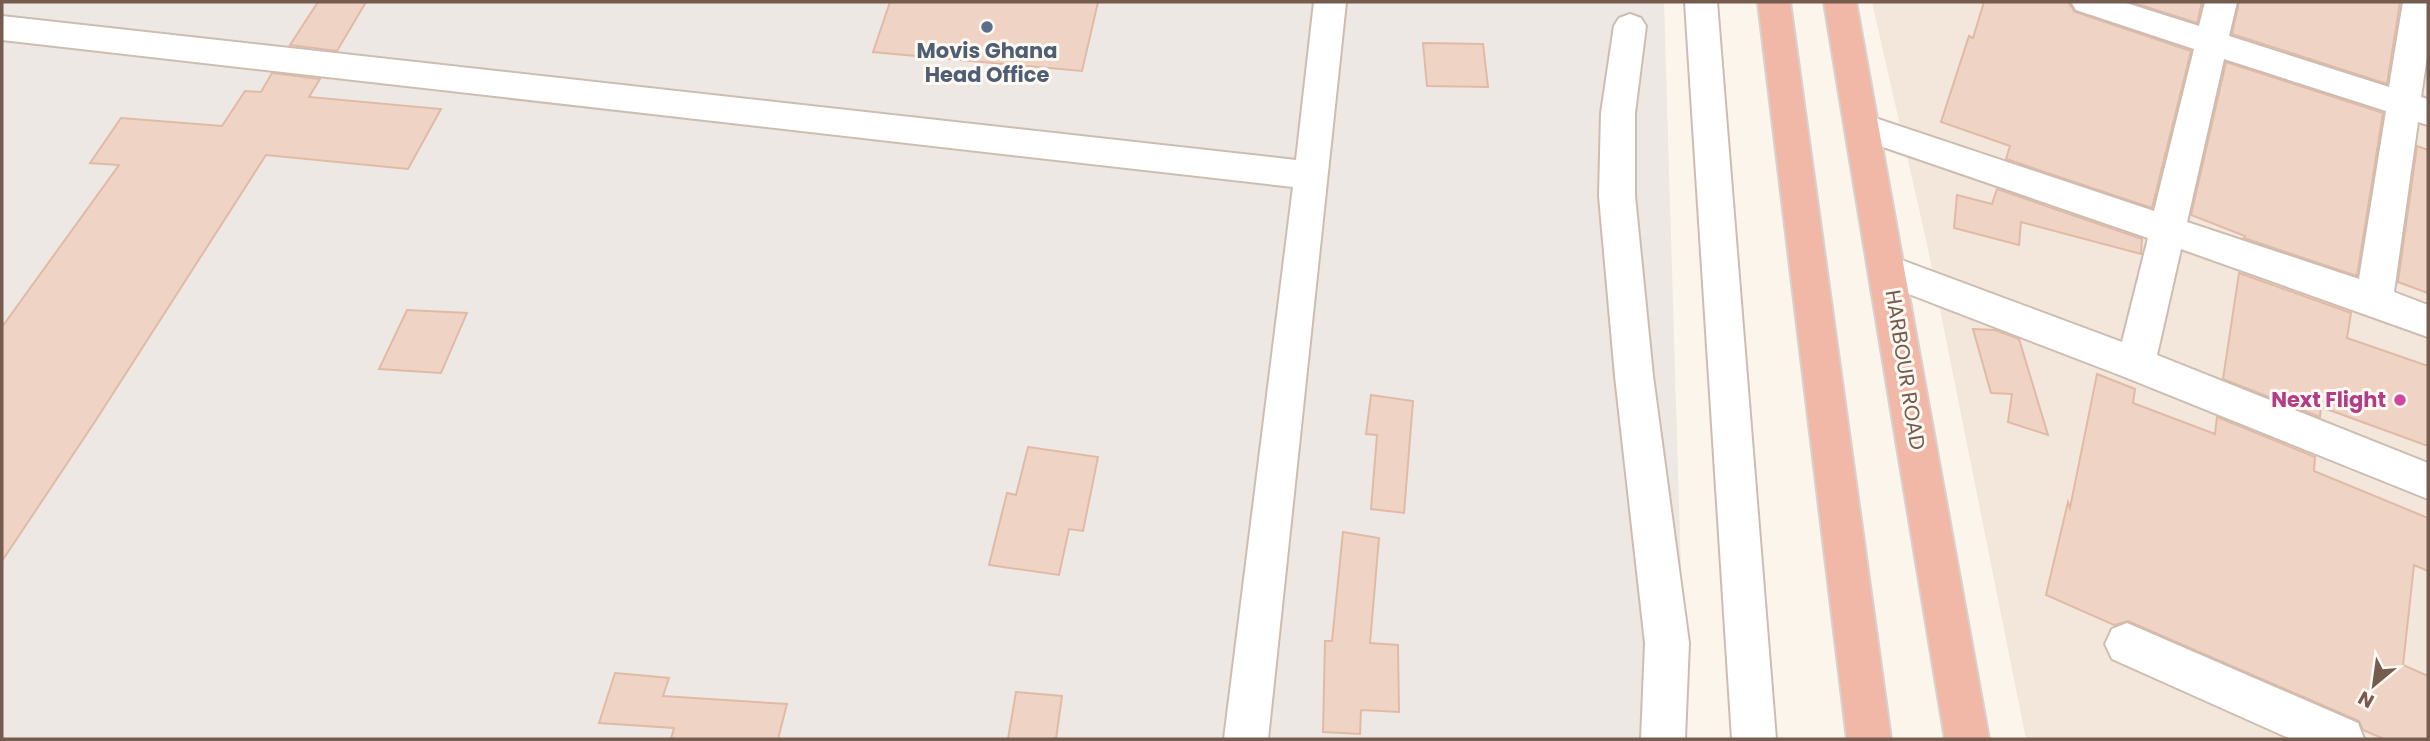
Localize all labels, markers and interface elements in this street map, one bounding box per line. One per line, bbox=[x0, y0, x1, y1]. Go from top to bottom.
marker: Movis Ghana Head Office bbox=[979, 19, 995, 35]
place label: Movis Ghana Head Office bbox=[917, 36, 1058, 89]
street label: HARBOUR ROAD bbox=[1879, 288, 1932, 452]
place label: Next Flight bbox=[2271, 385, 2386, 414]
marker: Next Flight bbox=[2392, 392, 2408, 408]
north arrow bbox=[2339, 650, 2409, 720]
text: N bbox=[2353, 684, 2379, 715]

